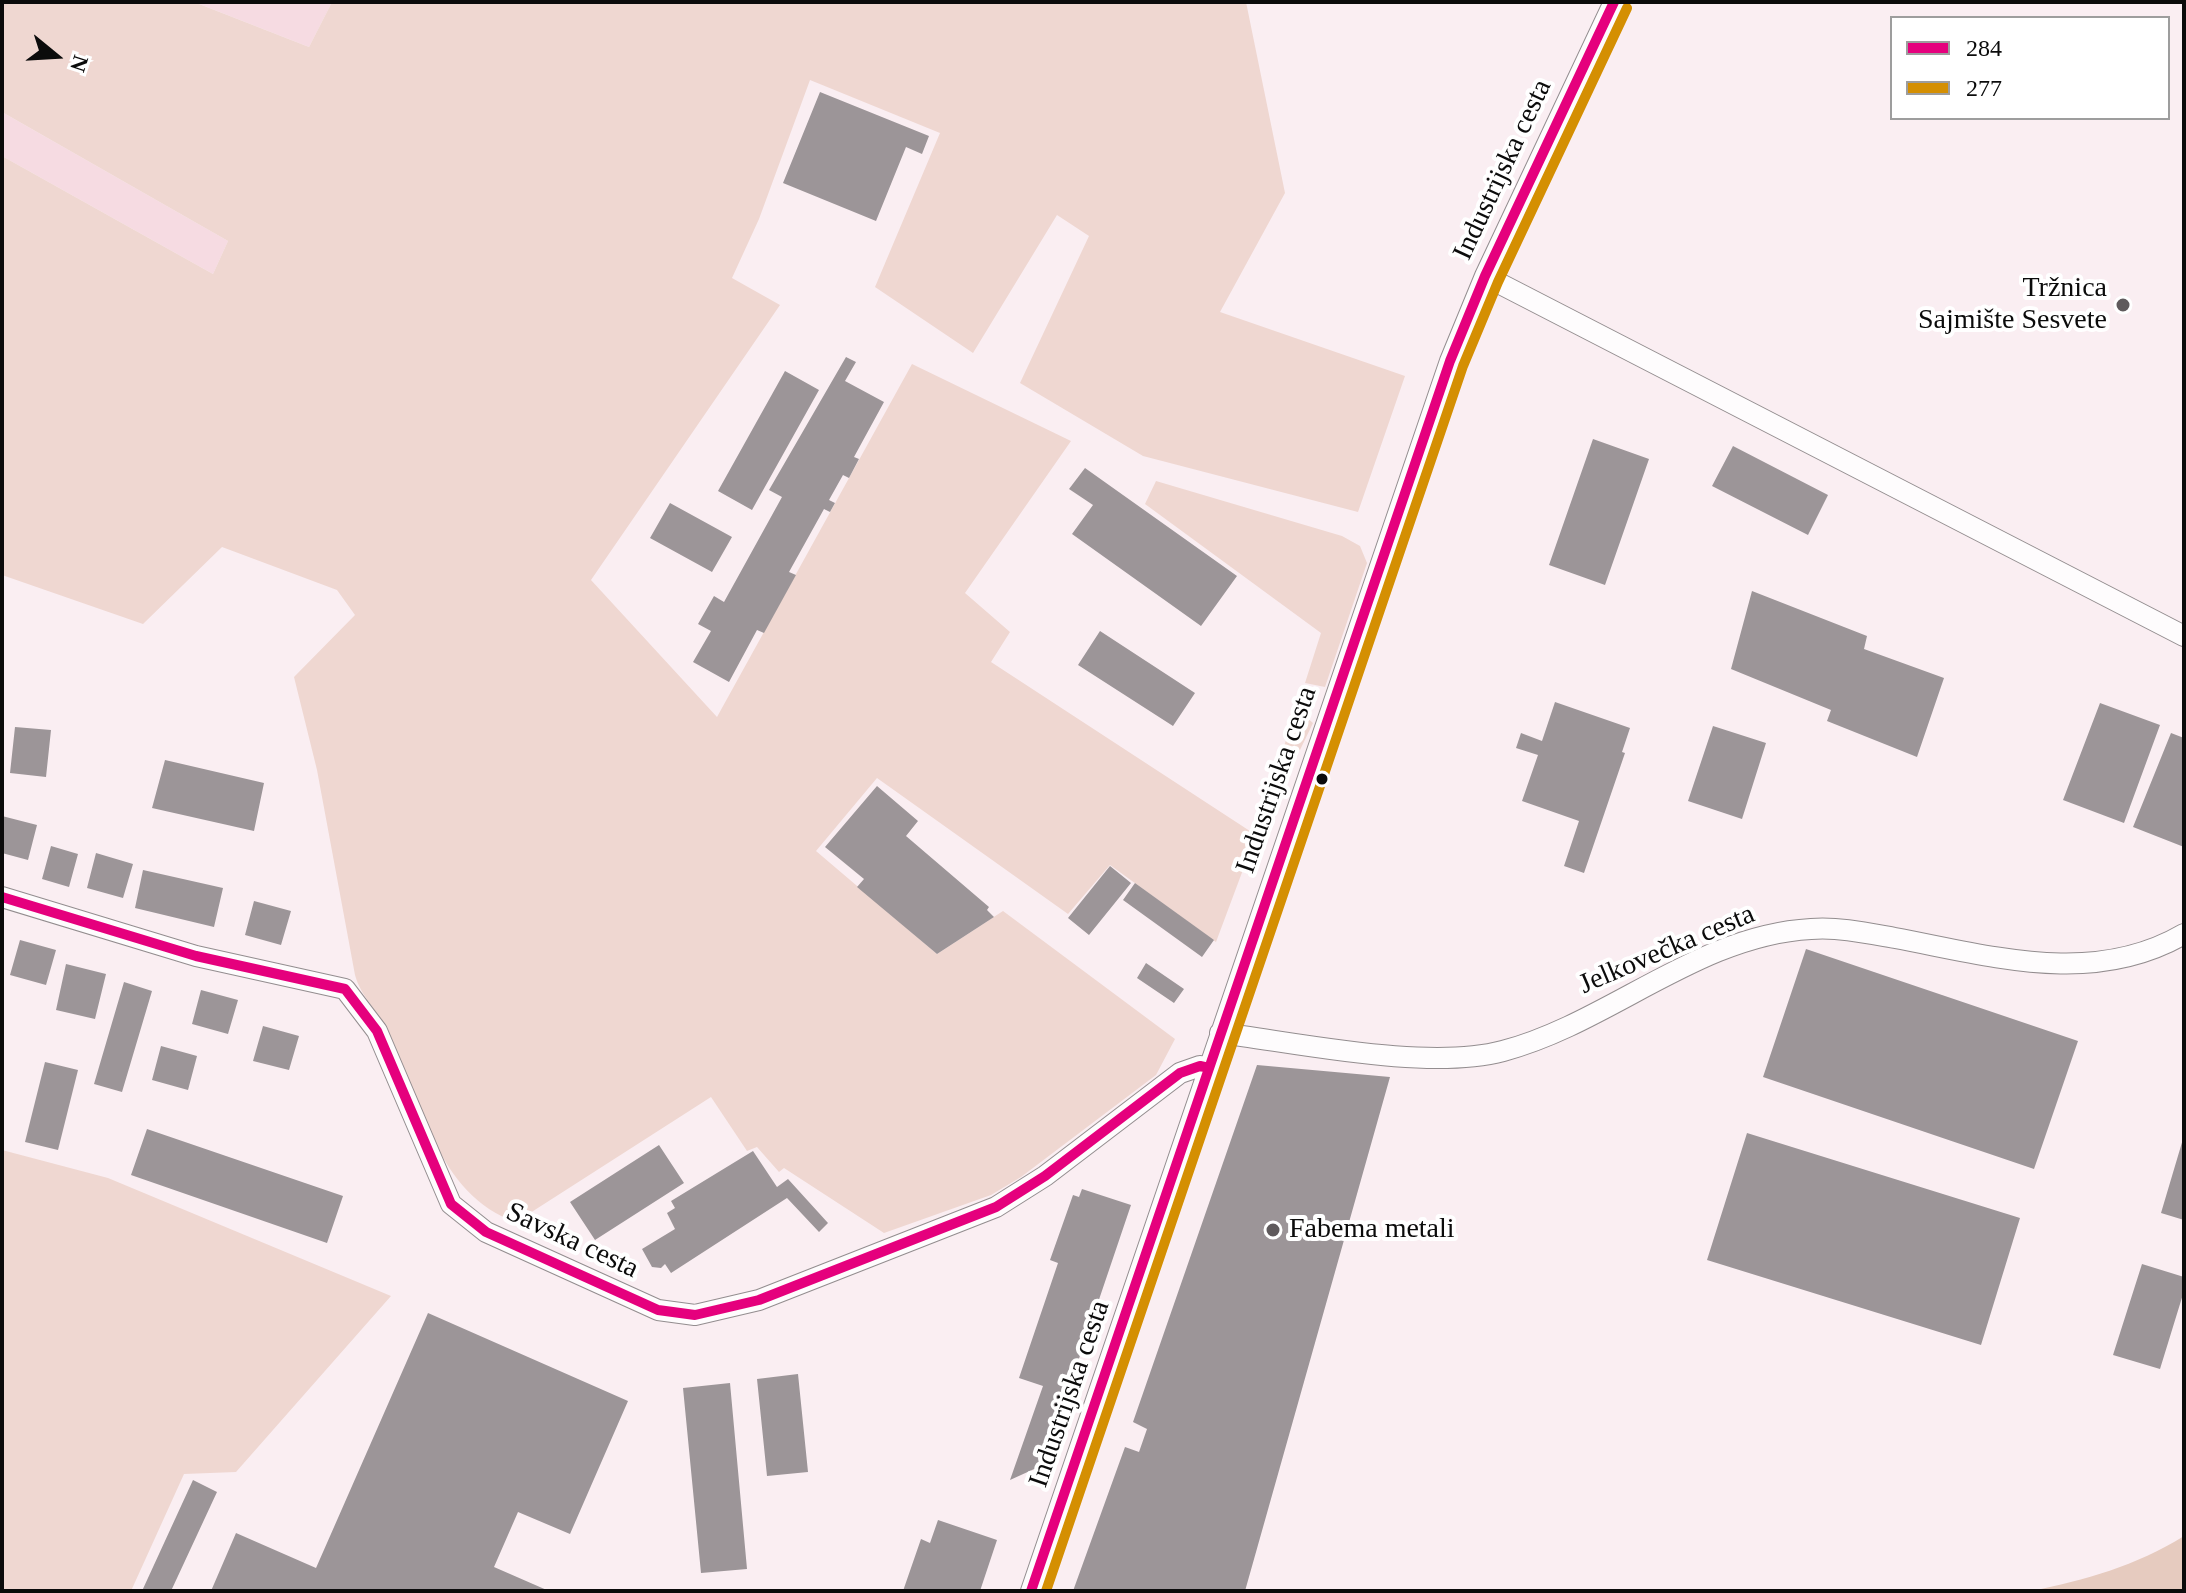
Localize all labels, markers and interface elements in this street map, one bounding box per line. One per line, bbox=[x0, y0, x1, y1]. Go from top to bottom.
north arrow bbox=[16, 16, 96, 96]
legend bbox=[1890, 16, 2170, 120]
text: 284 bbox=[1966, 35, 2002, 61]
text: N bbox=[65, 52, 94, 75]
street label: Industrijska cesta bbox=[1447, 74, 1559, 266]
text: 277 bbox=[1966, 75, 2002, 101]
place label: Tržnica Sajmište Sesvete bbox=[1918, 272, 2107, 338]
marker: Tržnica Sajmište Sesvete bbox=[2114, 296, 2132, 314]
street label: Industrijska cesta bbox=[1229, 682, 1325, 878]
unlabelled marker bbox=[1314, 771, 1330, 787]
street label: Jelkovečka cesta bbox=[1574, 898, 1760, 1002]
street label: Savska cesta bbox=[500, 1196, 644, 1286]
place label: Fabema metali bbox=[1289, 1213, 1455, 1247]
marker: Fabema metali bbox=[1264, 1221, 1282, 1239]
street label: Industrijska cesta bbox=[1022, 1296, 1118, 1492]

